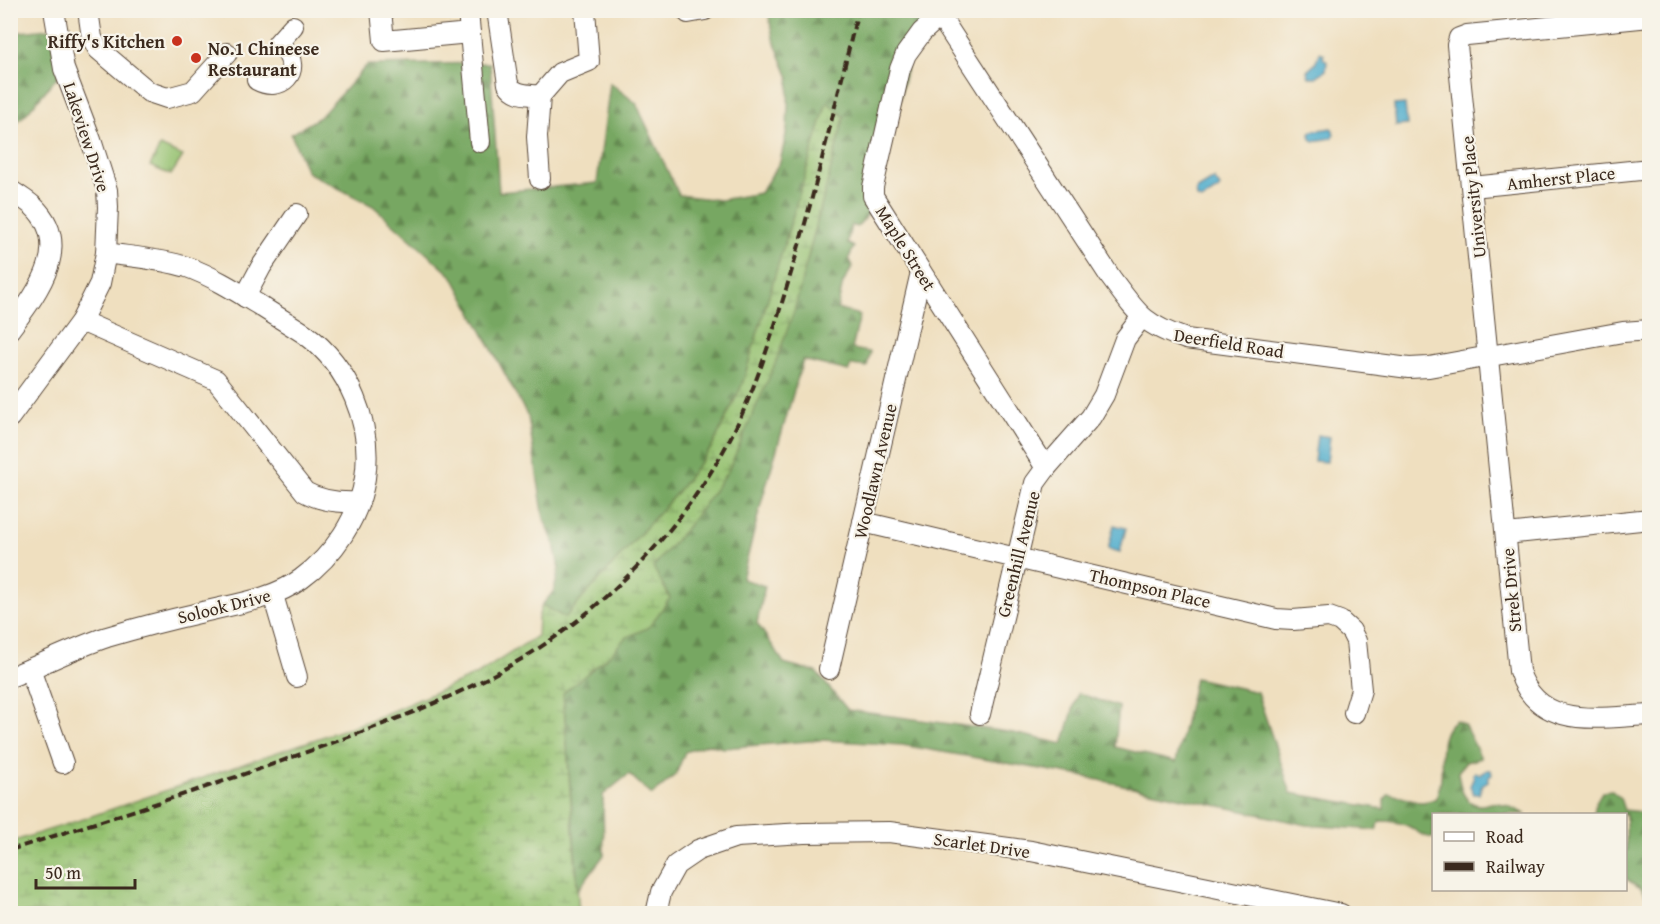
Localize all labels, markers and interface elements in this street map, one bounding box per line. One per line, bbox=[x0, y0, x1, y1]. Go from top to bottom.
place label: Riffy's Kitchen bbox=[48, 28, 165, 55]
marker: Riffy's Kitchen bbox=[170, 34, 184, 48]
place label: No.1 Chineese Restaurant bbox=[208, 35, 319, 83]
marker: No.1 Chineese Restaurant bbox=[189, 51, 203, 65]
street label: Lakeview Drive bbox=[57, 79, 117, 195]
street label: University Place bbox=[1453, 135, 1493, 259]
street label: Amherst Place bbox=[1506, 159, 1616, 197]
street label: Maple Street bbox=[869, 200, 943, 296]
street label: Deerfield Road bbox=[1172, 321, 1286, 365]
street label: Woodlawn Avenue bbox=[846, 401, 904, 541]
street label: Greenhill Avenue bbox=[989, 488, 1047, 620]
street label: Strek Drive bbox=[1494, 547, 1528, 633]
street label: Thompson Place bbox=[1087, 561, 1213, 615]
street label: Solook Drive bbox=[175, 581, 273, 631]
legend bbox=[1432, 813, 1627, 891]
text: Road bbox=[1486, 823, 1524, 850]
street label: Scarlet Drive bbox=[932, 825, 1032, 865]
scale bar bbox=[36, 852, 135, 890]
text: Railway bbox=[1486, 853, 1545, 880]
text: 50 m bbox=[45, 859, 81, 886]

